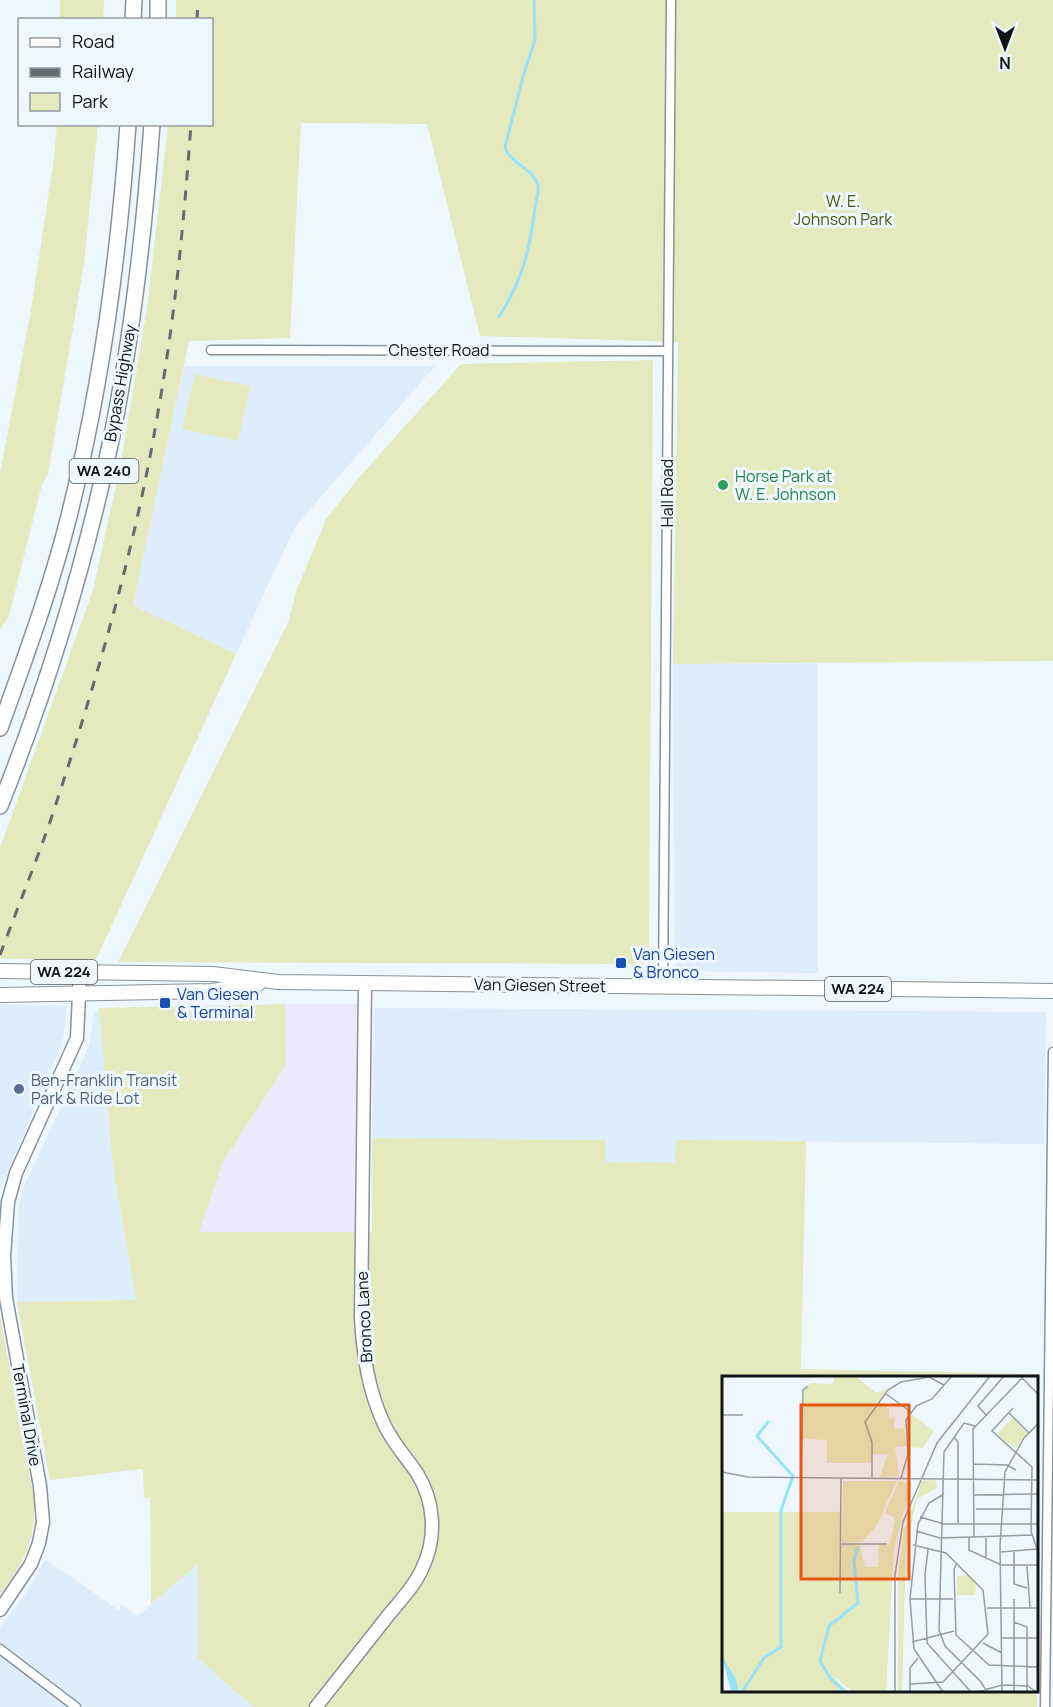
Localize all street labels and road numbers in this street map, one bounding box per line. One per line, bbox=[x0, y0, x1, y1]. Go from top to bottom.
street label: Bypass Highway bbox=[99, 322, 141, 443]
street label: Chester Road bbox=[388, 339, 490, 361]
road number: WA 240 bbox=[70, 459, 138, 483]
street label: Hall Road bbox=[656, 459, 678, 527]
road number: WA 224 bbox=[31, 960, 97, 984]
street label: Van Giesen Street bbox=[474, 973, 606, 997]
road number: WA 224 bbox=[825, 977, 891, 1001]
street label: Bronco Lane bbox=[351, 1271, 377, 1363]
street label: Terminal Drive bbox=[7, 1362, 47, 1468]

